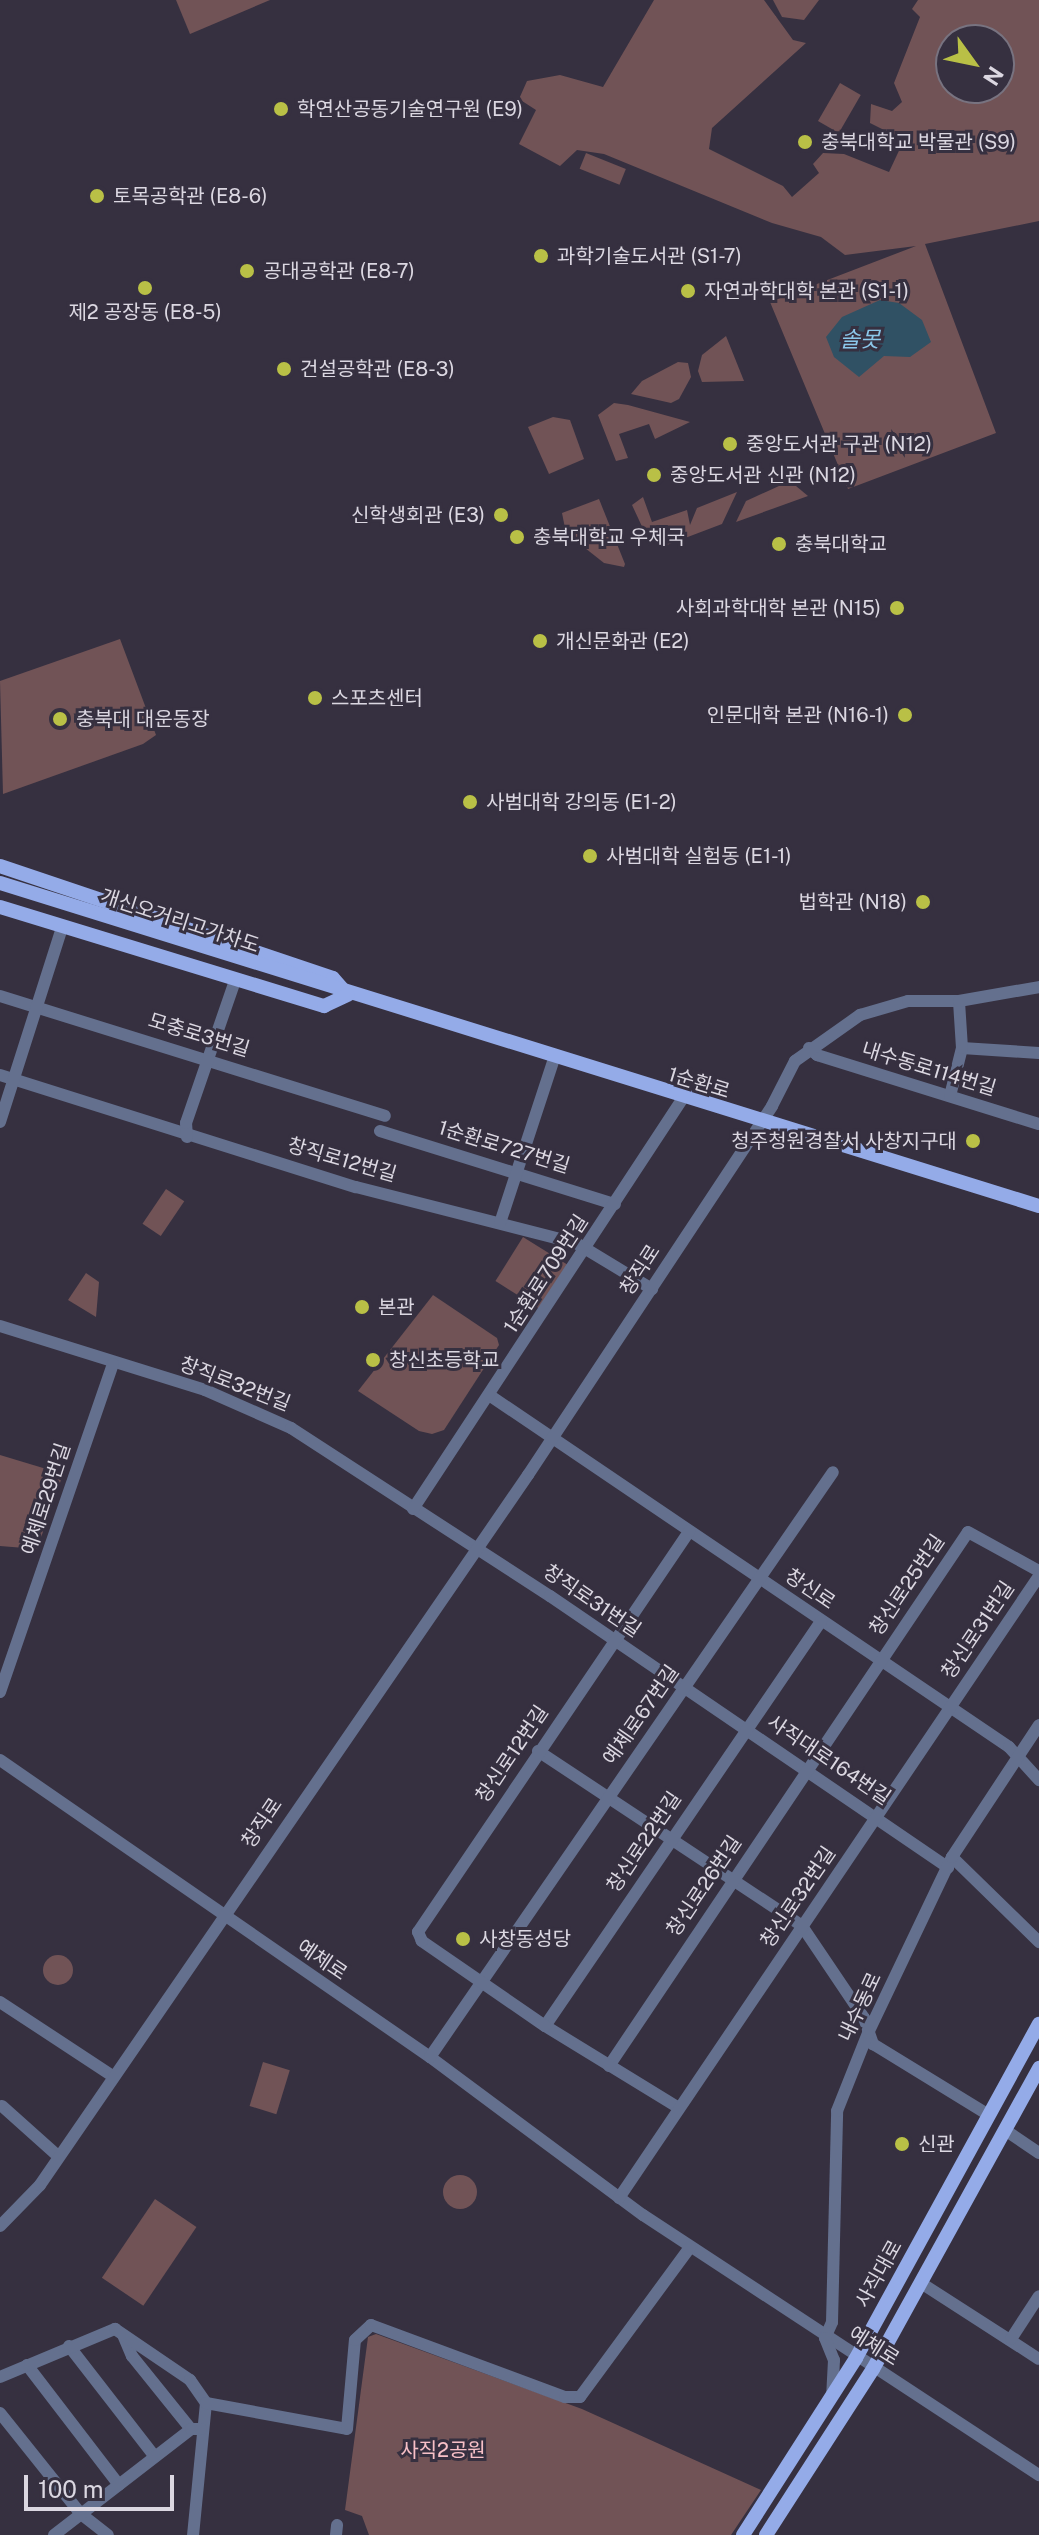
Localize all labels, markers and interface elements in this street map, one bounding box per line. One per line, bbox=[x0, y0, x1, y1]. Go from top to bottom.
north arrow bbox=[935, 24, 1015, 104]
text: N bbox=[978, 62, 1009, 90]
place label: 학연산공동기술연구원 (E9) bbox=[297, 97, 523, 121]
marker: 학연산공동기술연구원 (E9) bbox=[272, 100, 290, 118]
place label: 충북대학교 박물관 (S9) bbox=[821, 130, 1016, 154]
marker: 충북대학교 박물관 (S9) bbox=[796, 133, 814, 151]
place label: 토목공학관 (E8-6) bbox=[113, 184, 267, 208]
marker: 토목공학관 (E8-6) bbox=[88, 187, 106, 205]
place label: 과학기술도서관 (S1-7) bbox=[557, 244, 742, 268]
marker: 과학기술도서관 (S1-7) bbox=[532, 247, 550, 265]
place label: 공대공학관 (E8-7) bbox=[263, 259, 415, 283]
marker: 공대공학관 (E8-7) bbox=[238, 262, 256, 280]
marker: 제2 공장동 (E8-5) bbox=[136, 279, 154, 297]
place label: 자연과학대학 본관 (S1-1) bbox=[704, 279, 909, 303]
marker: 자연과학대학 본관 (S1-1) bbox=[679, 282, 697, 300]
place label: 제2 공장동 (E8-5) bbox=[68, 300, 222, 324]
water label: 솔못 bbox=[840, 327, 880, 353]
place label: 건설공학관 (E8-3) bbox=[300, 357, 455, 381]
marker: 건설공학관 (E8-3) bbox=[275, 360, 293, 378]
place label: 중앙도서관 구관 (N12) bbox=[746, 432, 932, 456]
marker: 중앙도서관 구관 (N12) bbox=[721, 435, 739, 453]
place label: 중앙도서관 신관 (N12) bbox=[670, 463, 856, 487]
marker: 중앙도서관 신관 (N12) bbox=[645, 466, 663, 484]
place label: 신학생회관 (E3) bbox=[351, 503, 485, 527]
marker: 신학생회관 (E3) bbox=[492, 506, 510, 524]
place label: 충북대학교 우체국 bbox=[533, 525, 685, 549]
marker: 충북대학교 우체국 bbox=[508, 528, 526, 546]
place label: 충북대학교 bbox=[795, 532, 887, 556]
marker: 충북대학교 bbox=[770, 535, 788, 553]
place label: 사회과학대학 본관 (N15) bbox=[676, 596, 881, 620]
marker: 사회과학대학 본관 (N15) bbox=[888, 599, 906, 617]
place label: 개신문화관 (E2) bbox=[556, 629, 689, 653]
marker: 개신문화관 (E2) bbox=[531, 632, 549, 650]
place label: 스포츠센터 bbox=[331, 686, 423, 710]
marker: 스포츠센터 bbox=[306, 689, 324, 707]
place label: 인문대학 본관 (N16-1) bbox=[707, 703, 889, 727]
marker: 인문대학 본관 (N16-1) bbox=[896, 706, 914, 724]
place label: 충북대 대운동장 bbox=[76, 707, 210, 731]
marker: 충북대 대운동장 bbox=[51, 710, 69, 728]
place label: 사범대학 강의동 (E1-2) bbox=[486, 790, 677, 814]
marker: 사범대학 강의동 (E1-2) bbox=[461, 793, 479, 811]
place label: 사범대학 실험동 (E1-1) bbox=[606, 844, 791, 868]
marker: 사범대학 실험동 (E1-1) bbox=[581, 847, 599, 865]
street label: 개신오거리고가차도 bbox=[98, 884, 262, 958]
place label: 법학관 (N18) bbox=[799, 890, 907, 914]
marker: 법학관 (N18) bbox=[914, 893, 932, 911]
street label: 모충로3번길 bbox=[145, 1008, 253, 1062]
street label: 내수동로114번길 bbox=[859, 1037, 999, 1101]
street label: 1순환로 bbox=[665, 1062, 733, 1104]
street label: 1순환로727번길 bbox=[435, 1116, 573, 1178]
place label: 청주청원경찰서 사창지구대 bbox=[731, 1129, 957, 1153]
marker: 청주청원경찰서 사창지구대 bbox=[964, 1132, 982, 1150]
street label: 창직로12번길 bbox=[285, 1133, 399, 1187]
street label: 1순환로709번길 bbox=[499, 1210, 593, 1338]
street label: 창직로 bbox=[615, 1240, 665, 1300]
place label: 본관 bbox=[378, 1295, 415, 1319]
marker: 본관 bbox=[353, 1298, 371, 1316]
place label: 창신초등학교 bbox=[389, 1348, 499, 1372]
marker: 창신초등학교 bbox=[364, 1351, 382, 1369]
street label: 창직로32번길 bbox=[176, 1352, 294, 1416]
street label: 예체로29번길 bbox=[17, 1440, 75, 1558]
street label: 창신로25번길 bbox=[864, 1530, 950, 1640]
street label: 창직로31번길 bbox=[539, 1560, 645, 1642]
street label: 창신로 bbox=[780, 1564, 840, 1614]
street label: 창신로31번길 bbox=[937, 1577, 1019, 1683]
street label: 예체로67번길 bbox=[598, 1661, 684, 1769]
street label: 창신로12번길 bbox=[471, 1701, 553, 1807]
street label: 사직대로164번길 bbox=[763, 1710, 895, 1810]
street label: 창신로22번길 bbox=[602, 1787, 686, 1897]
street label: 창직로 bbox=[237, 1793, 287, 1853]
street label: 창신로26번길 bbox=[662, 1831, 746, 1941]
street label: 창신로32번길 bbox=[755, 1842, 841, 1952]
place label: 사창동성당 bbox=[479, 1927, 571, 1951]
marker: 사창동성당 bbox=[454, 1930, 472, 1948]
street label: 예체로 bbox=[292, 1935, 352, 1985]
street label: 내수동로 bbox=[834, 1969, 886, 2045]
place label: 신관 bbox=[918, 2132, 955, 2156]
marker: 신관 bbox=[893, 2135, 911, 2153]
street label: 사직대로 bbox=[851, 2236, 907, 2312]
street label: 예체로 bbox=[844, 2321, 904, 2371]
park label: 사직2공원 bbox=[400, 2438, 486, 2462]
scale bar bbox=[28, 2459, 178, 2509]
text: 100 m bbox=[38, 2475, 104, 2503]

